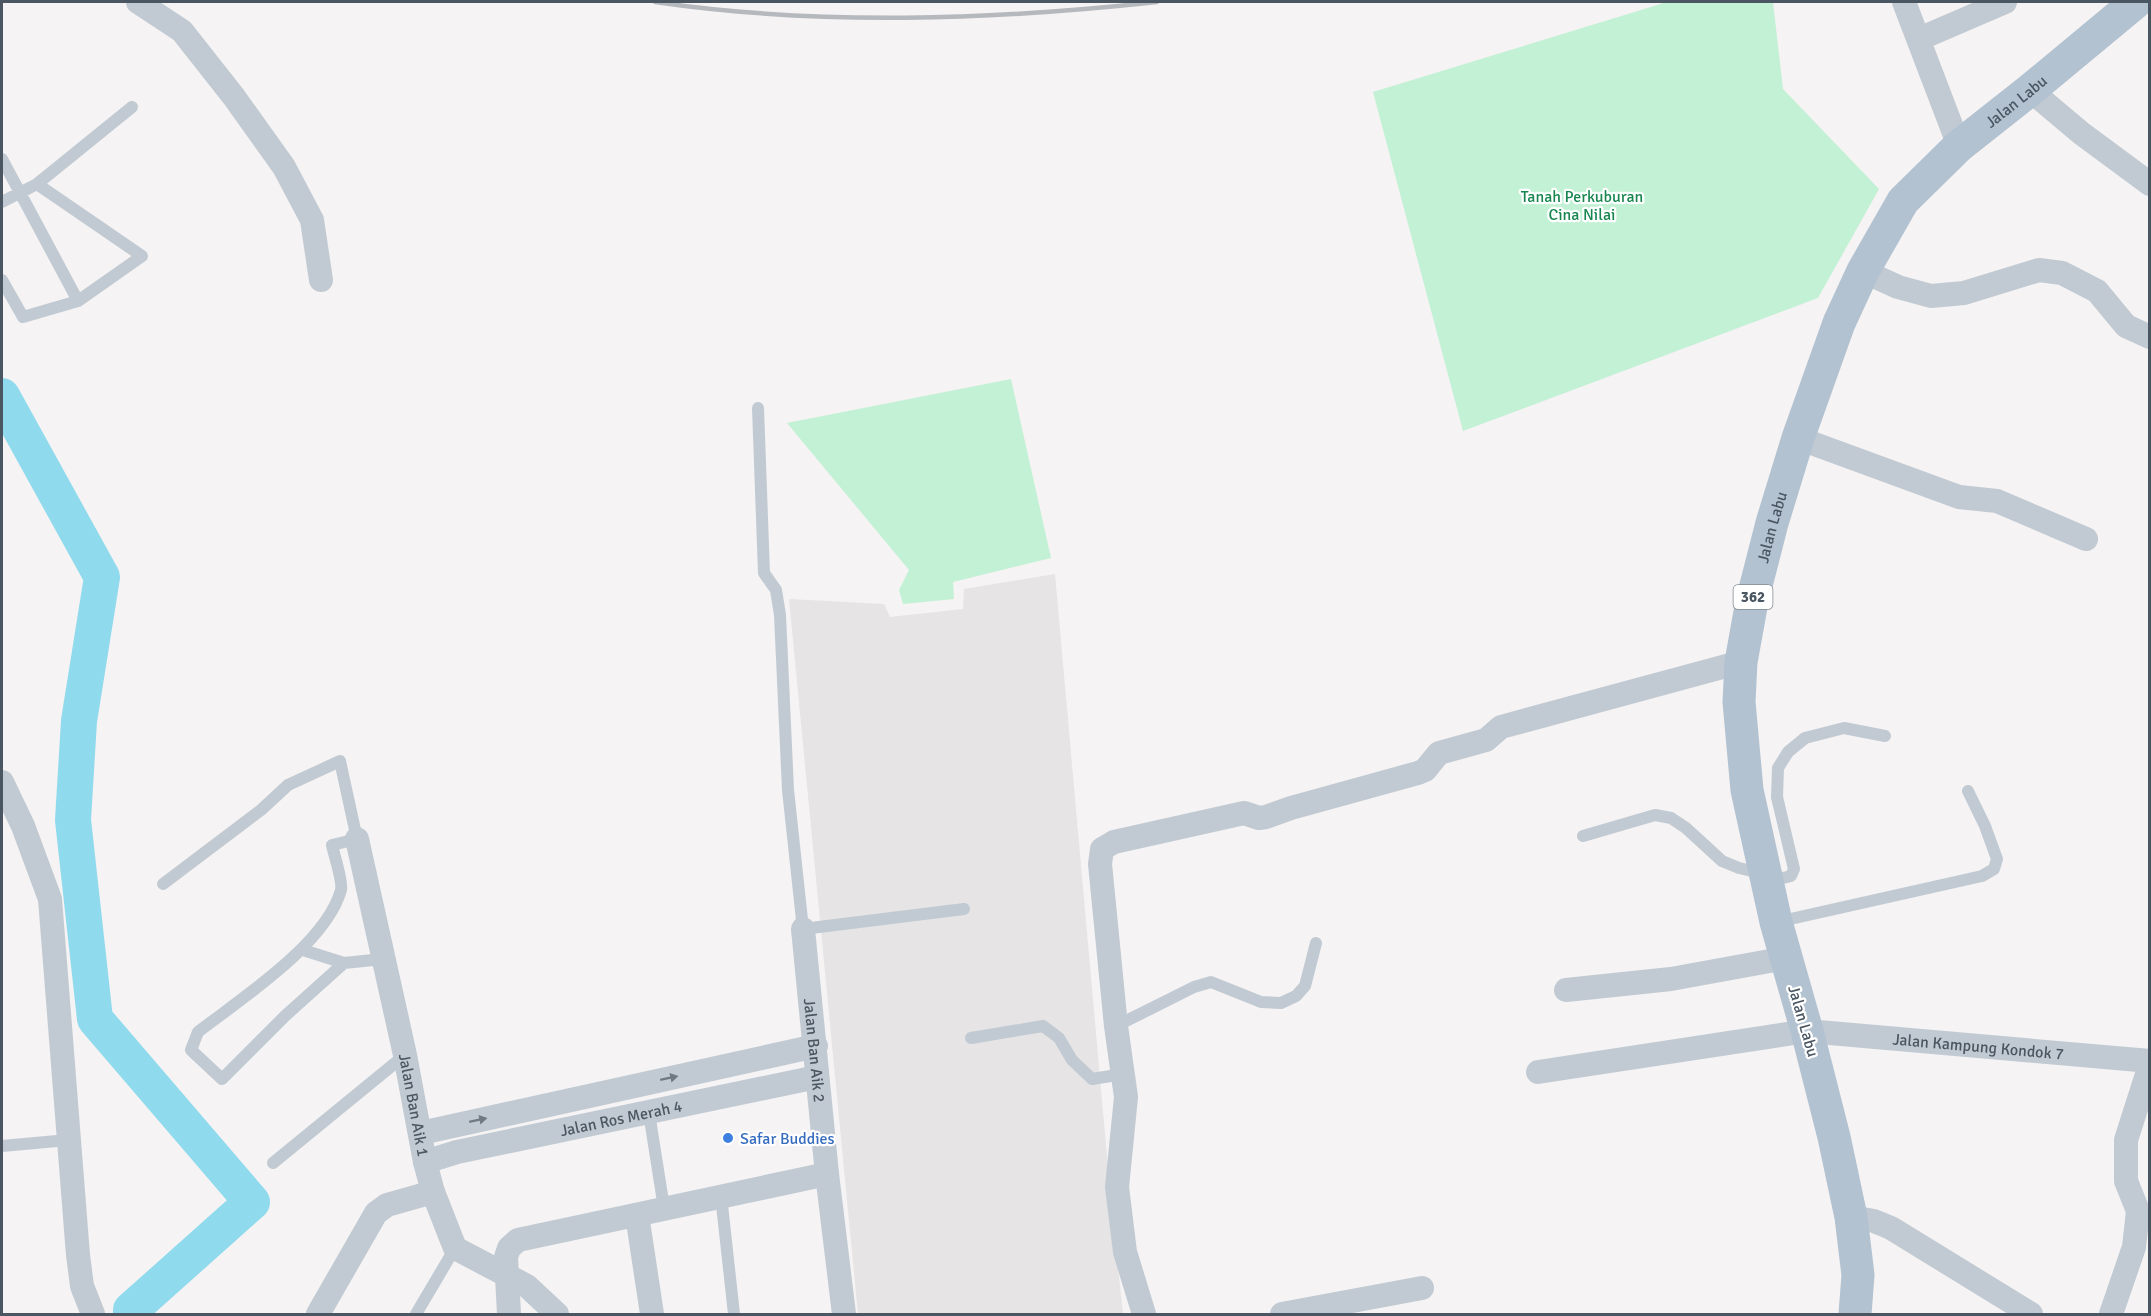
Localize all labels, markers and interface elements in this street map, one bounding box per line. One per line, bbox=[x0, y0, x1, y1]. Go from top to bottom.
street label: Jalan Labu bbox=[1982, 71, 2052, 132]
park label: Tanah Perkuburan Cina Nilai bbox=[1521, 187, 1643, 225]
street label: Jalan Labu bbox=[1753, 489, 1792, 565]
road number: 362 bbox=[1734, 585, 1772, 609]
street label: Jalan Labu bbox=[1783, 983, 1823, 1059]
street label: Jalan Ban Aik 2 bbox=[799, 998, 829, 1103]
street label: Jalan Kampung Kondok 7 bbox=[1892, 1030, 2065, 1064]
street label: Jalan Ban Aik 1 bbox=[394, 1052, 433, 1158]
one-way arrow bbox=[659, 1073, 678, 1083]
street label: Jalan Ros Merah 4 bbox=[558, 1096, 684, 1141]
one-way arrow bbox=[469, 1115, 488, 1124]
place label: Safar Buddies bbox=[740, 1129, 835, 1149]
marker: Safar Buddies bbox=[721, 1131, 735, 1145]

